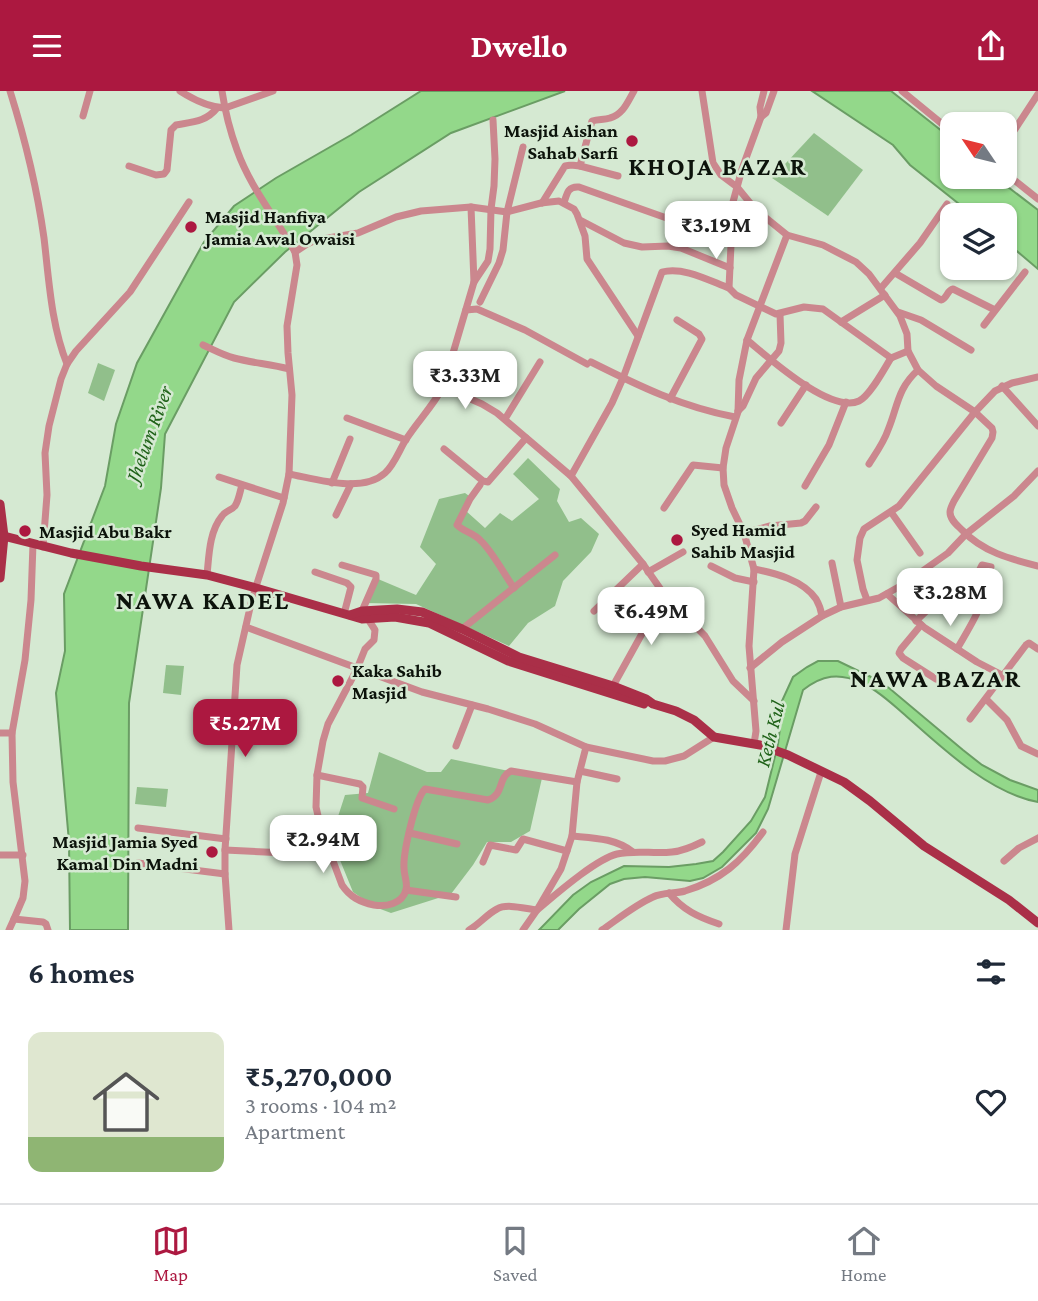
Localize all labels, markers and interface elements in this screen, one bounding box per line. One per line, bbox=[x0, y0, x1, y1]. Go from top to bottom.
icon: menu bbox=[28, 27, 66, 65]
icon: share bbox=[972, 27, 1010, 65]
text: Dwello bbox=[470, 28, 568, 64]
north arrow bbox=[940, 112, 1017, 189]
map controls bbox=[940, 112, 1017, 280]
place label: Masjid Aishan Sahab Sarfi bbox=[504, 120, 618, 163]
marker: Masjid Aishan Sahab Sarfi bbox=[624, 133, 640, 149]
district label: KHOJA BAZAR bbox=[628, 152, 808, 181]
pin: ₹3.19M bbox=[659, 201, 773, 261]
button: layers bbox=[940, 203, 1017, 280]
place label: Masjid Hanfiya Jamia Awal Owaisi bbox=[203, 206, 356, 249]
text: ₹3.19M bbox=[681, 211, 751, 237]
marker: Masjid Hanfiya Jamia Awal Owaisi bbox=[183, 219, 199, 235]
pin: ₹3.33M bbox=[408, 351, 522, 411]
text: ₹3.33M bbox=[429, 361, 501, 387]
water label: Jhelum River bbox=[119, 382, 178, 489]
place label: Syed Hamid Sahib Masjid bbox=[691, 519, 796, 563]
place label: Masjid Abu Bakr bbox=[39, 521, 172, 543]
marker: Masjid Abu Bakr bbox=[17, 523, 33, 539]
marker: Syed Hamid Sahib Masjid bbox=[669, 532, 685, 548]
pin: ₹3.28M bbox=[893, 568, 1007, 628]
text: ₹3.28M bbox=[913, 578, 987, 604]
district label: NAWA KADEL bbox=[116, 586, 290, 615]
pin: ₹6.49M bbox=[594, 587, 708, 647]
text: ₹6.49M bbox=[613, 597, 689, 623]
place label: Kaka Sahib Masjid bbox=[352, 660, 442, 704]
district label: NAWA BAZAR bbox=[850, 664, 1022, 693]
marker: Kaka Sahib Masjid bbox=[330, 673, 346, 689]
water label: Keth Kul bbox=[750, 698, 790, 770]
pin: ₹5.27M bbox=[188, 699, 302, 759]
text: ₹5.27M bbox=[209, 709, 281, 735]
pin: ₹2.94M bbox=[266, 815, 380, 875]
text: ₹2.94M bbox=[286, 825, 360, 851]
place label: Masjid Jamia Syed Kamal Din Madni bbox=[52, 831, 199, 874]
marker: Masjid Jamia Syed Kamal Din Madni bbox=[204, 844, 220, 860]
icon: filters bbox=[972, 953, 1010, 991]
text: 6 homes bbox=[28, 956, 135, 989]
text: ₹5,270,000 bbox=[245, 1059, 392, 1092]
icon: home bbox=[84, 1060, 168, 1144]
icon: heart bbox=[972, 1083, 1010, 1121]
text: 3 rooms · 104 m² bbox=[245, 1092, 397, 1118]
text: Apartment bbox=[245, 1118, 345, 1144]
tab: Map bbox=[152, 1222, 190, 1285]
tab: Saved bbox=[493, 1222, 538, 1285]
tab: Home bbox=[841, 1222, 886, 1285]

